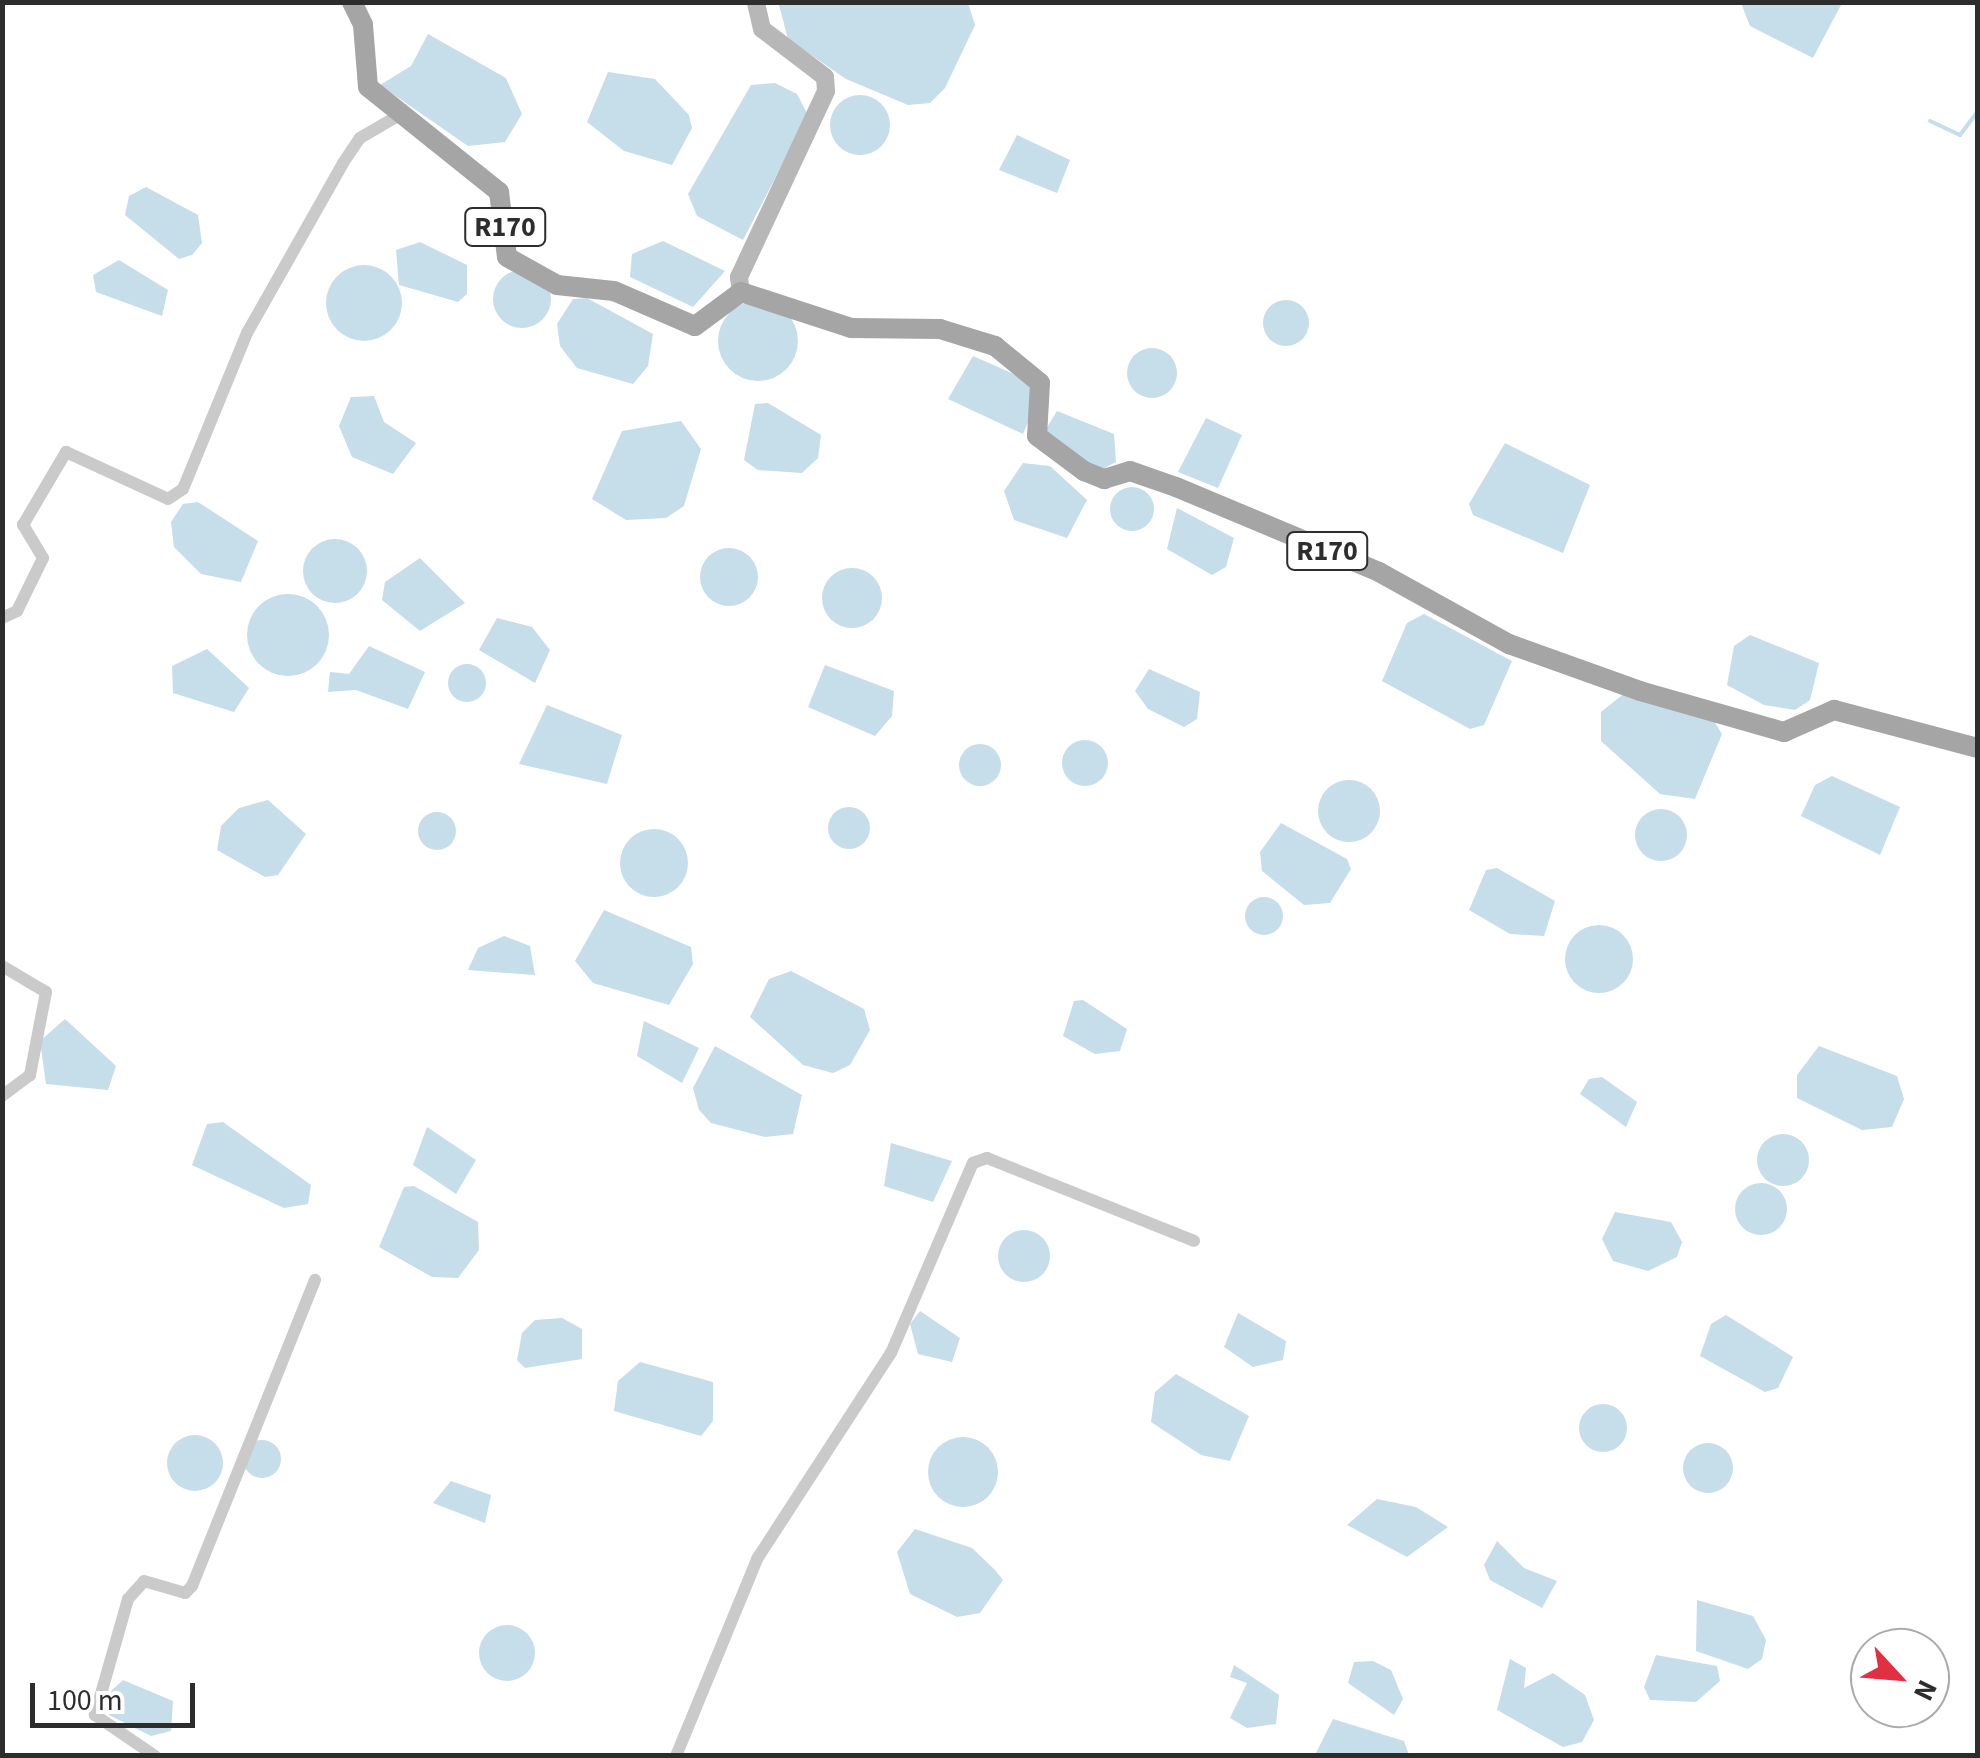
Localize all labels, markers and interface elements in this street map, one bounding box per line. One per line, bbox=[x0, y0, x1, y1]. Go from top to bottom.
road number: R170 bbox=[462, 204, 548, 250]
road number: R170 bbox=[1284, 528, 1370, 574]
north arrow bbox=[1850, 1628, 1950, 1728]
scale bar bbox=[35, 1663, 200, 1725]
text: N bbox=[1903, 1673, 1947, 1707]
text: 100 m bbox=[47, 1679, 123, 1722]

